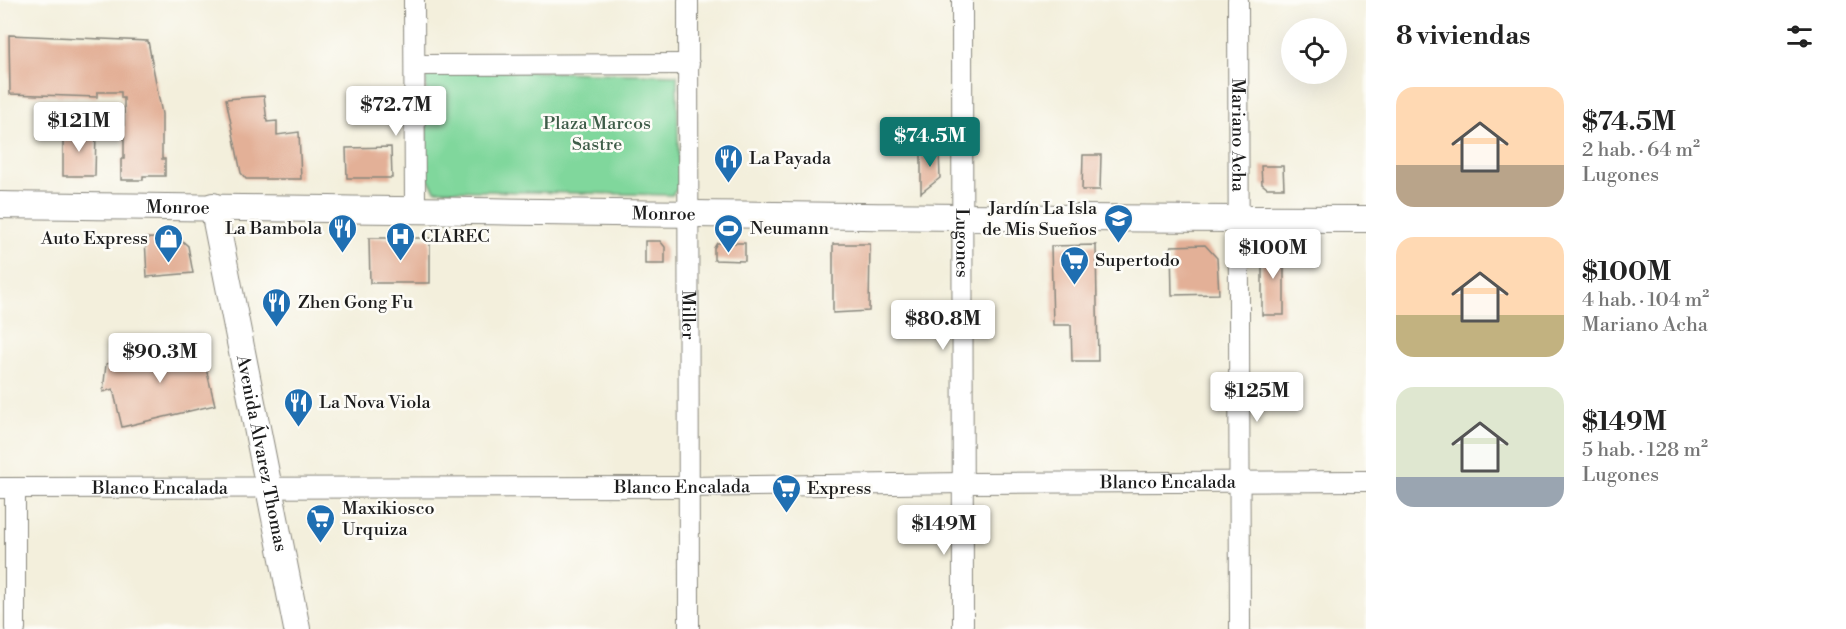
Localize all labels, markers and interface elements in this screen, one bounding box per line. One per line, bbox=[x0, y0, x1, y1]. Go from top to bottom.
map controls bbox=[1281, 18, 1347, 84]
button: locate bbox=[1281, 18, 1347, 84]
text: 8 viviendas bbox=[1396, 20, 1530, 52]
icon: filters bbox=[1783, 20, 1816, 53]
street label: Mariano Acha bbox=[1226, 78, 1250, 193]
pin: $72.7M bbox=[347, 86, 445, 137]
text: $72.7M bbox=[360, 93, 432, 118]
pin: $121M bbox=[37, 102, 121, 153]
text: $74.5M bbox=[1582, 106, 1676, 138]
text: $121M bbox=[48, 109, 110, 134]
icon: home bbox=[1444, 111, 1516, 183]
park label: Plaza Marcos Sastre bbox=[543, 112, 651, 156]
pin: $74.5M bbox=[881, 117, 979, 168]
text: $74.5M bbox=[894, 124, 966, 149]
text: 2 hab. · 64 m² bbox=[1582, 138, 1700, 163]
restaurant icon: La Payada bbox=[712, 142, 744, 184]
place label: La Payada bbox=[749, 147, 832, 170]
text: Lugones bbox=[1582, 163, 1659, 188]
street label: Monroe bbox=[146, 196, 210, 220]
place label: Jardín La Isla de Mis Sueños bbox=[982, 197, 1098, 241]
street label: Monroe bbox=[632, 202, 696, 226]
school or university icon: Jardín La Isla de Mis Sueños bbox=[1102, 202, 1134, 244]
street label: Lugones bbox=[950, 208, 973, 278]
restaurant icon: La Bambola bbox=[327, 212, 359, 254]
sports icon: Neumann bbox=[713, 212, 745, 254]
place label: La Bambola bbox=[225, 217, 323, 240]
place label: Neumann bbox=[750, 217, 829, 240]
hospital icon: CIAREC bbox=[384, 220, 416, 262]
shop icon: Auto Express bbox=[153, 222, 185, 264]
place label: CIAREC bbox=[421, 225, 490, 248]
place label: Auto Express bbox=[40, 227, 148, 250]
pin: $100M bbox=[1231, 229, 1315, 280]
text: $100M bbox=[1239, 236, 1307, 261]
supermarket icon: Supertodo bbox=[1058, 244, 1090, 286]
place label: Supertodo bbox=[1095, 249, 1180, 272]
text: $100M bbox=[1582, 256, 1671, 288]
icon: home bbox=[1444, 261, 1516, 333]
restaurant icon: Zhen Gong Fu bbox=[261, 286, 293, 328]
text: 4 hab. · 104 m² bbox=[1582, 288, 1709, 313]
street label: Miller bbox=[676, 290, 700, 340]
place label: Zhen Gong Fu bbox=[298, 291, 414, 314]
pin: $80.8M bbox=[894, 300, 992, 351]
text: $80.8M bbox=[905, 307, 981, 332]
text: Mariano Acha bbox=[1582, 313, 1708, 338]
pin: $90.3M bbox=[111, 333, 209, 384]
text: $90.3M bbox=[122, 340, 198, 365]
street label: Avenida Álvarez Thomas bbox=[231, 352, 292, 554]
pin: $125M bbox=[1215, 372, 1299, 423]
text: $125M bbox=[1224, 379, 1290, 404]
restaurant icon: La Nova Viola bbox=[282, 386, 314, 428]
place label: La Nova Viola bbox=[319, 391, 432, 414]
text: $149M bbox=[1582, 406, 1667, 438]
icon: home bbox=[1444, 411, 1516, 483]
text: 5 hab. · 128 m² bbox=[1582, 438, 1708, 463]
text: Lugones bbox=[1582, 463, 1659, 488]
street label: Blanco Encalada bbox=[1099, 471, 1237, 494]
supermarket icon: Express bbox=[770, 472, 802, 514]
street label: Blanco Encalada bbox=[613, 475, 751, 499]
street label: Blanco Encalada bbox=[91, 477, 229, 500]
place label: Express bbox=[807, 477, 872, 500]
place label: Maxikiosco Urquiza bbox=[342, 497, 435, 541]
supermarket icon: Maxikiosco Urquiza bbox=[305, 502, 337, 544]
pin: $149M bbox=[902, 505, 986, 556]
text: $149M bbox=[911, 512, 977, 537]

